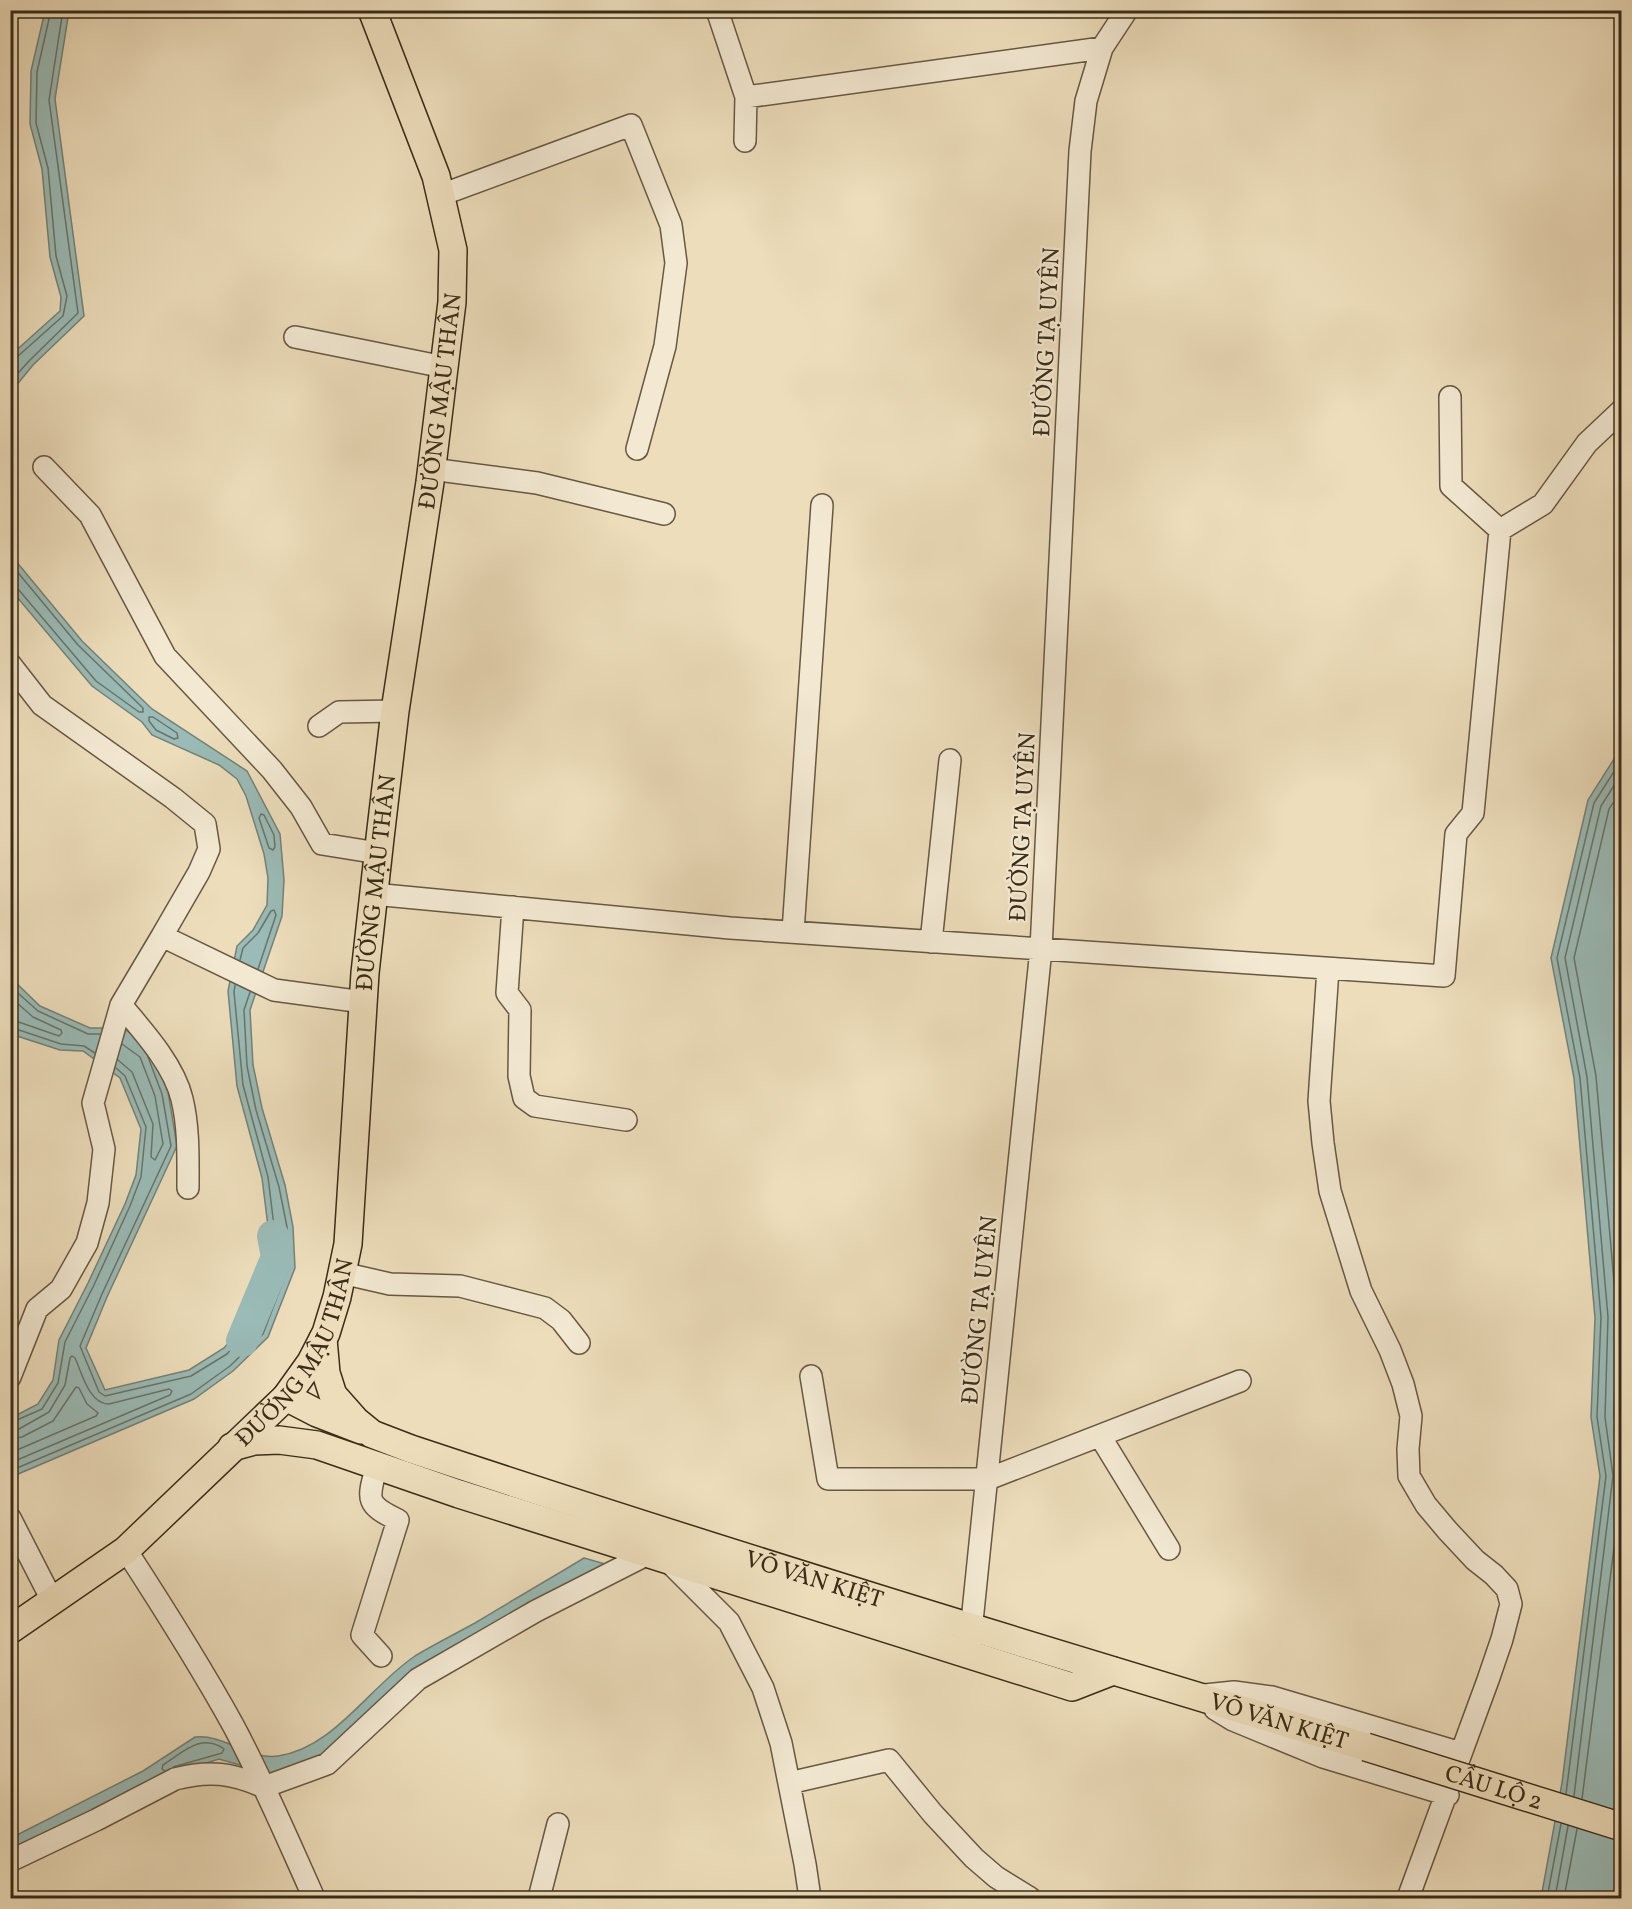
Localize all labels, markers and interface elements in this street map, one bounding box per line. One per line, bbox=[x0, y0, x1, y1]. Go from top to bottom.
street label: ĐƯỜNG TẠ UYÊN bbox=[1026, 246, 1070, 438]
street label: ĐƯỜNG MẬU THÂN bbox=[411, 291, 472, 512]
street label: ĐƯỜNG TẠ UYÊN bbox=[1002, 731, 1046, 923]
street label: ĐƯỜNG MẬU THÂN bbox=[349, 773, 406, 992]
street label: ĐƯỜNG TẠ UYÊN bbox=[954, 1214, 1008, 1406]
street label: ĐƯỜNG MẬU THÂN bbox=[229, 1256, 364, 1456]
street label: VÕ VĂN KIỆT bbox=[740, 1543, 887, 1618]
street label: VÕ VĂN KIỆT bbox=[1205, 1686, 1352, 1760]
street label: CẦU LỘ 2 bbox=[1440, 1758, 1547, 1820]

